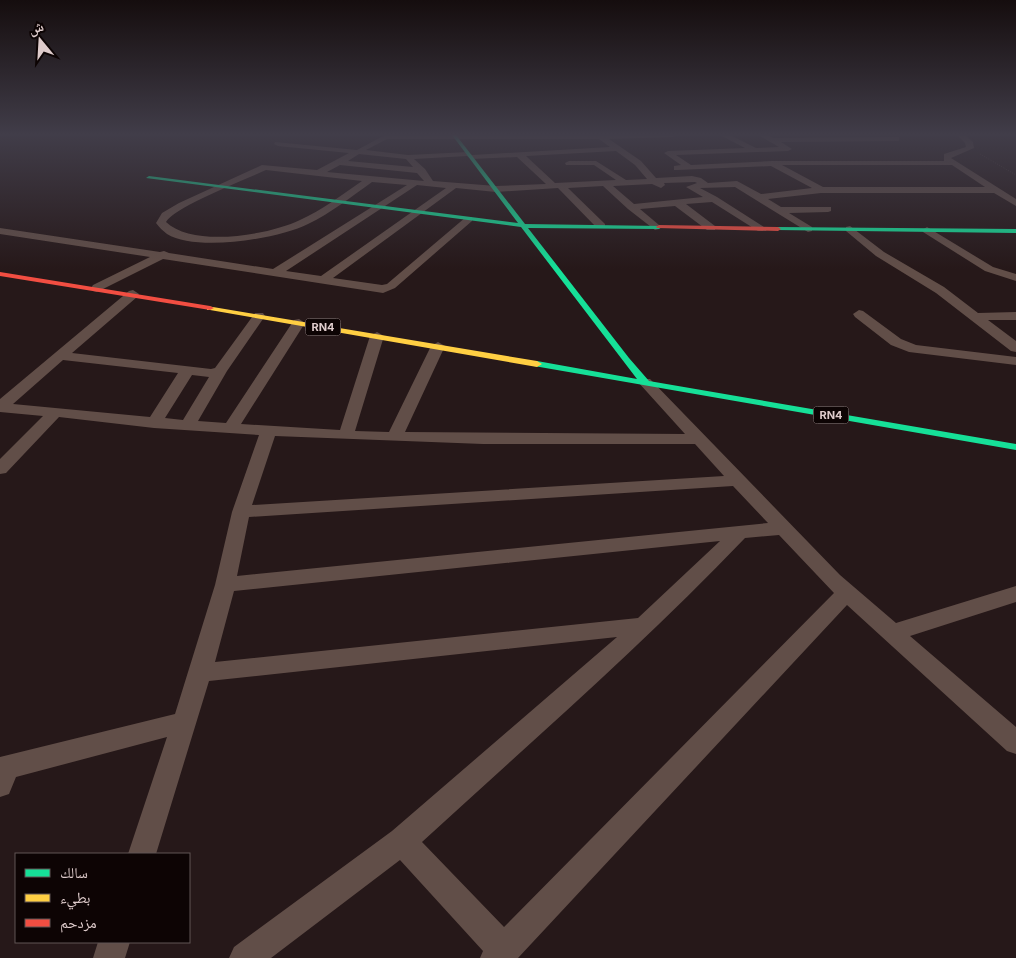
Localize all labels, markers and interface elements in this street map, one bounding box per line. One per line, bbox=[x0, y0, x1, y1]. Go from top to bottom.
north arrow bbox=[15, 15, 65, 65]
text: ش bbox=[26, 17, 46, 38]
road number: RN4 bbox=[306, 318, 340, 336]
road number: RN4 bbox=[814, 406, 848, 424]
legend bbox=[15, 853, 190, 943]
text: سالك bbox=[60, 863, 88, 882]
text: بطيء bbox=[60, 888, 90, 910]
text: مزدحم bbox=[60, 913, 97, 933]

